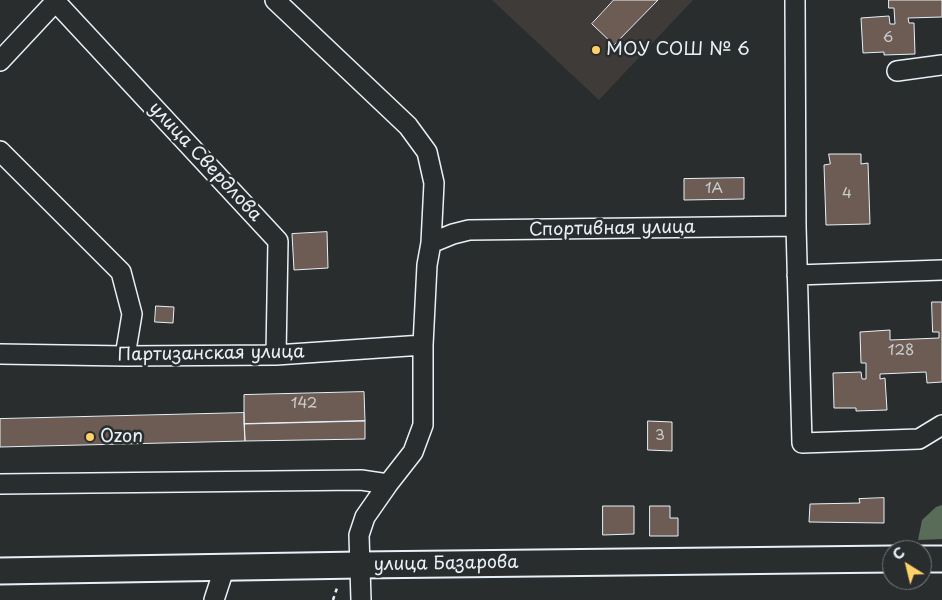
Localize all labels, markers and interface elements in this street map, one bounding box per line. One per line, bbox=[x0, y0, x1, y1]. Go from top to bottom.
house number: 6 bbox=[883, 29, 893, 47]
place label: МОУ СОШ № 6 bbox=[606, 39, 750, 61]
marker: МОУ СОШ № 6 bbox=[590, 44, 602, 56]
street label: улица Свердлова bbox=[144, 98, 266, 226]
house number: 1А bbox=[705, 180, 723, 198]
house number: 4 bbox=[842, 185, 852, 203]
street label: Спортивная улица bbox=[529, 217, 695, 241]
street label: Партизанская улица bbox=[117, 342, 305, 366]
house number: 128 bbox=[888, 342, 914, 360]
house number: 142 bbox=[291, 395, 317, 413]
place label: Ozon bbox=[100, 426, 143, 448]
house number: 3 bbox=[655, 427, 665, 445]
marker: Ozon bbox=[84, 431, 96, 443]
north arrow bbox=[882, 540, 932, 590]
text: С bbox=[888, 542, 909, 565]
street label: улица Базарова bbox=[373, 552, 519, 576]

